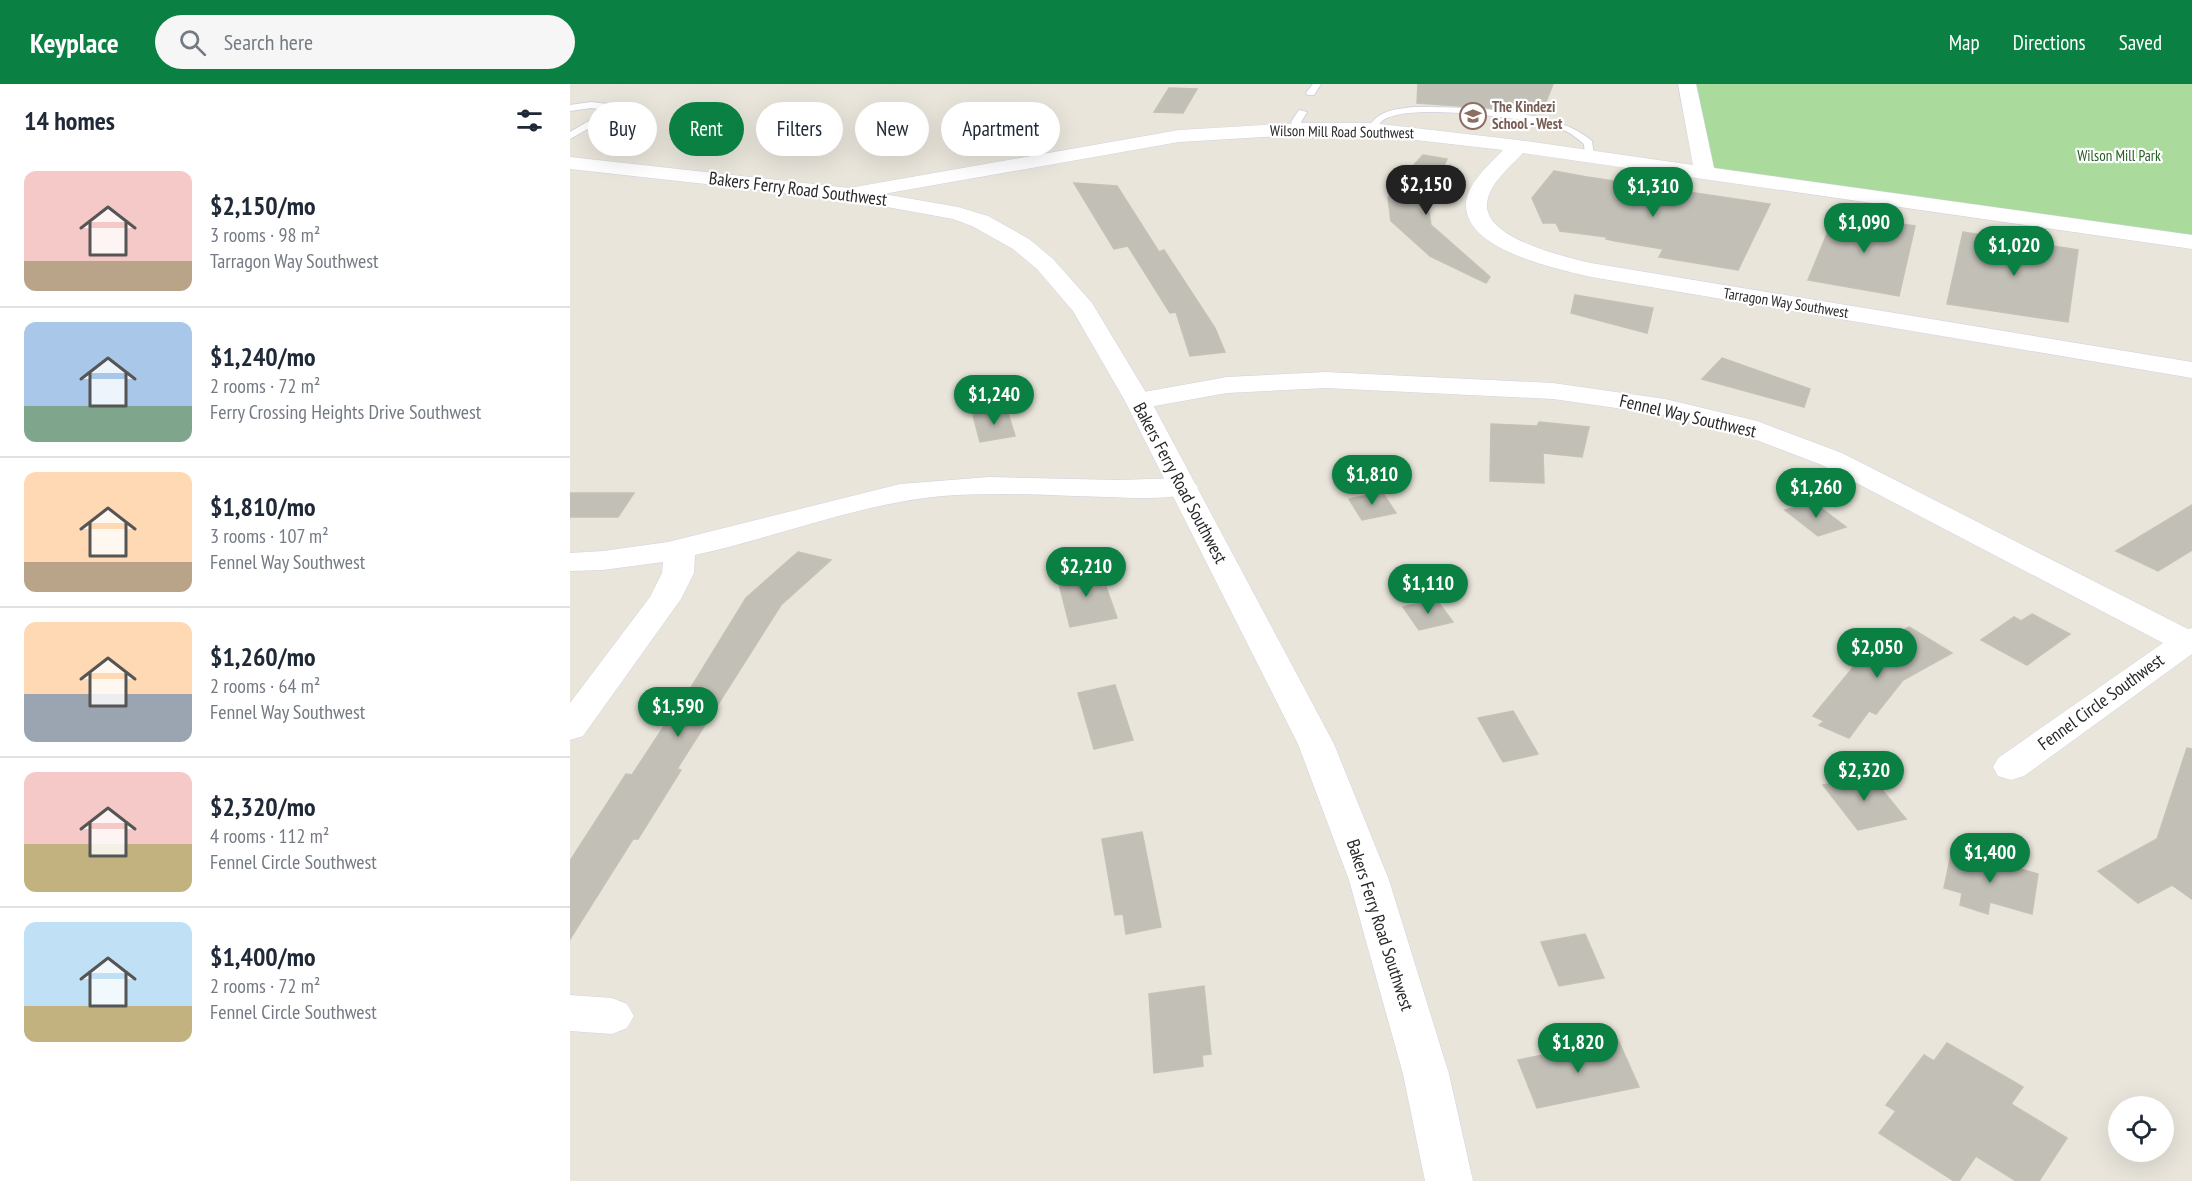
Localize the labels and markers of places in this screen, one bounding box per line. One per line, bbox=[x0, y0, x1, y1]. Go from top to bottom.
place label: The Kindezi School - West bbox=[1492, 97, 1563, 133]
school or university icon: The Kindezi School - West bbox=[1458, 101, 1488, 131]
pin: $2,150 bbox=[1377, 165, 1475, 216]
pin: $1,310 bbox=[1604, 167, 1702, 218]
pin: $1,090 bbox=[1815, 203, 1913, 254]
pin: $1,020 bbox=[1965, 226, 2063, 277]
pin: $1,240 bbox=[945, 375, 1043, 426]
pin: $1,810 bbox=[1323, 455, 1421, 506]
pin: $1,260 bbox=[1767, 468, 1865, 519]
pin: $2,210 bbox=[1037, 547, 1135, 598]
pin: $1,110 bbox=[1379, 564, 1477, 615]
pin: $2,050 bbox=[1828, 628, 1926, 679]
pin: $1,590 bbox=[629, 687, 727, 738]
pin: $2,320 bbox=[1815, 751, 1913, 802]
pin: $1,400 bbox=[1941, 833, 2039, 884]
pin: $1,820 bbox=[1529, 1023, 1627, 1074]

